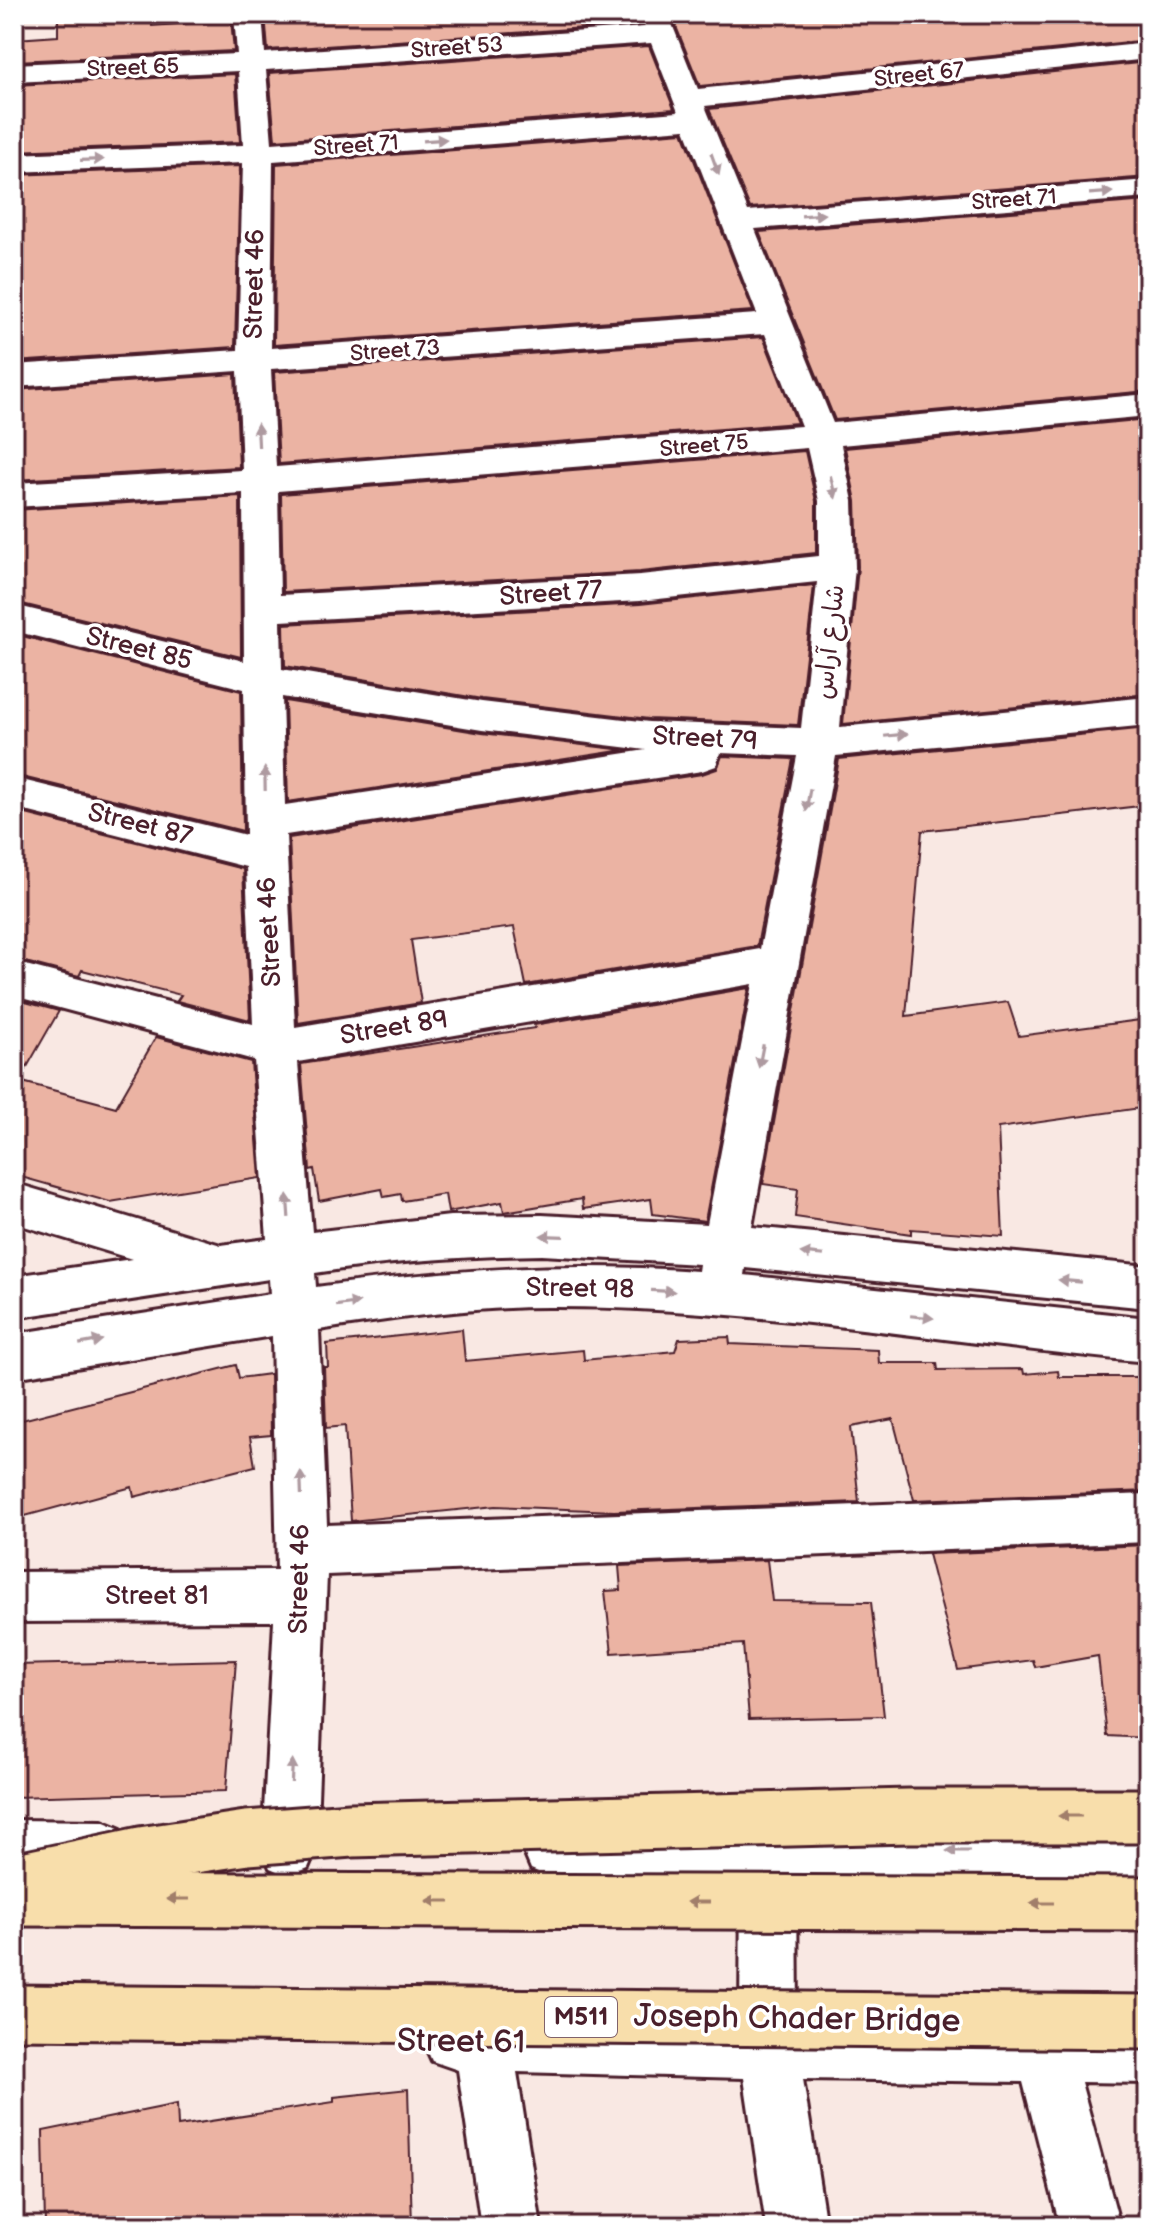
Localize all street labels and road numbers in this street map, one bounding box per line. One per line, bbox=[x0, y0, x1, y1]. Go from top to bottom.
street label: Street 53 bbox=[410, 31, 504, 65]
street label: Street 65 bbox=[86, 53, 180, 83]
street label: Street 67 bbox=[873, 57, 966, 93]
street label: Street 71 bbox=[313, 130, 399, 162]
street label: Street 71 bbox=[971, 184, 1057, 216]
street label: Street 46 bbox=[239, 229, 271, 339]
street label: Street 73 bbox=[349, 334, 441, 368]
street label: Street 75 bbox=[658, 429, 750, 463]
street label: Street 77 bbox=[498, 575, 604, 613]
street label: شارع آراس bbox=[809, 583, 852, 701]
street label: Street 85 bbox=[83, 621, 195, 677]
street label: Street 79 bbox=[651, 721, 759, 757]
street label: Street 87 bbox=[85, 797, 196, 853]
street label: Street 46 bbox=[252, 876, 288, 988]
street label: Street 89 bbox=[338, 1004, 450, 1052]
street label: Street 98 bbox=[525, 1273, 635, 1305]
street label: Street 46 bbox=[284, 1524, 316, 1634]
street label: Street 81 bbox=[105, 1581, 209, 1612]
road number: M511 bbox=[545, 1997, 617, 2037]
street label: Joseph Chader Bridge bbox=[633, 1997, 961, 2041]
street label: Street 61 bbox=[396, 2021, 526, 2063]

